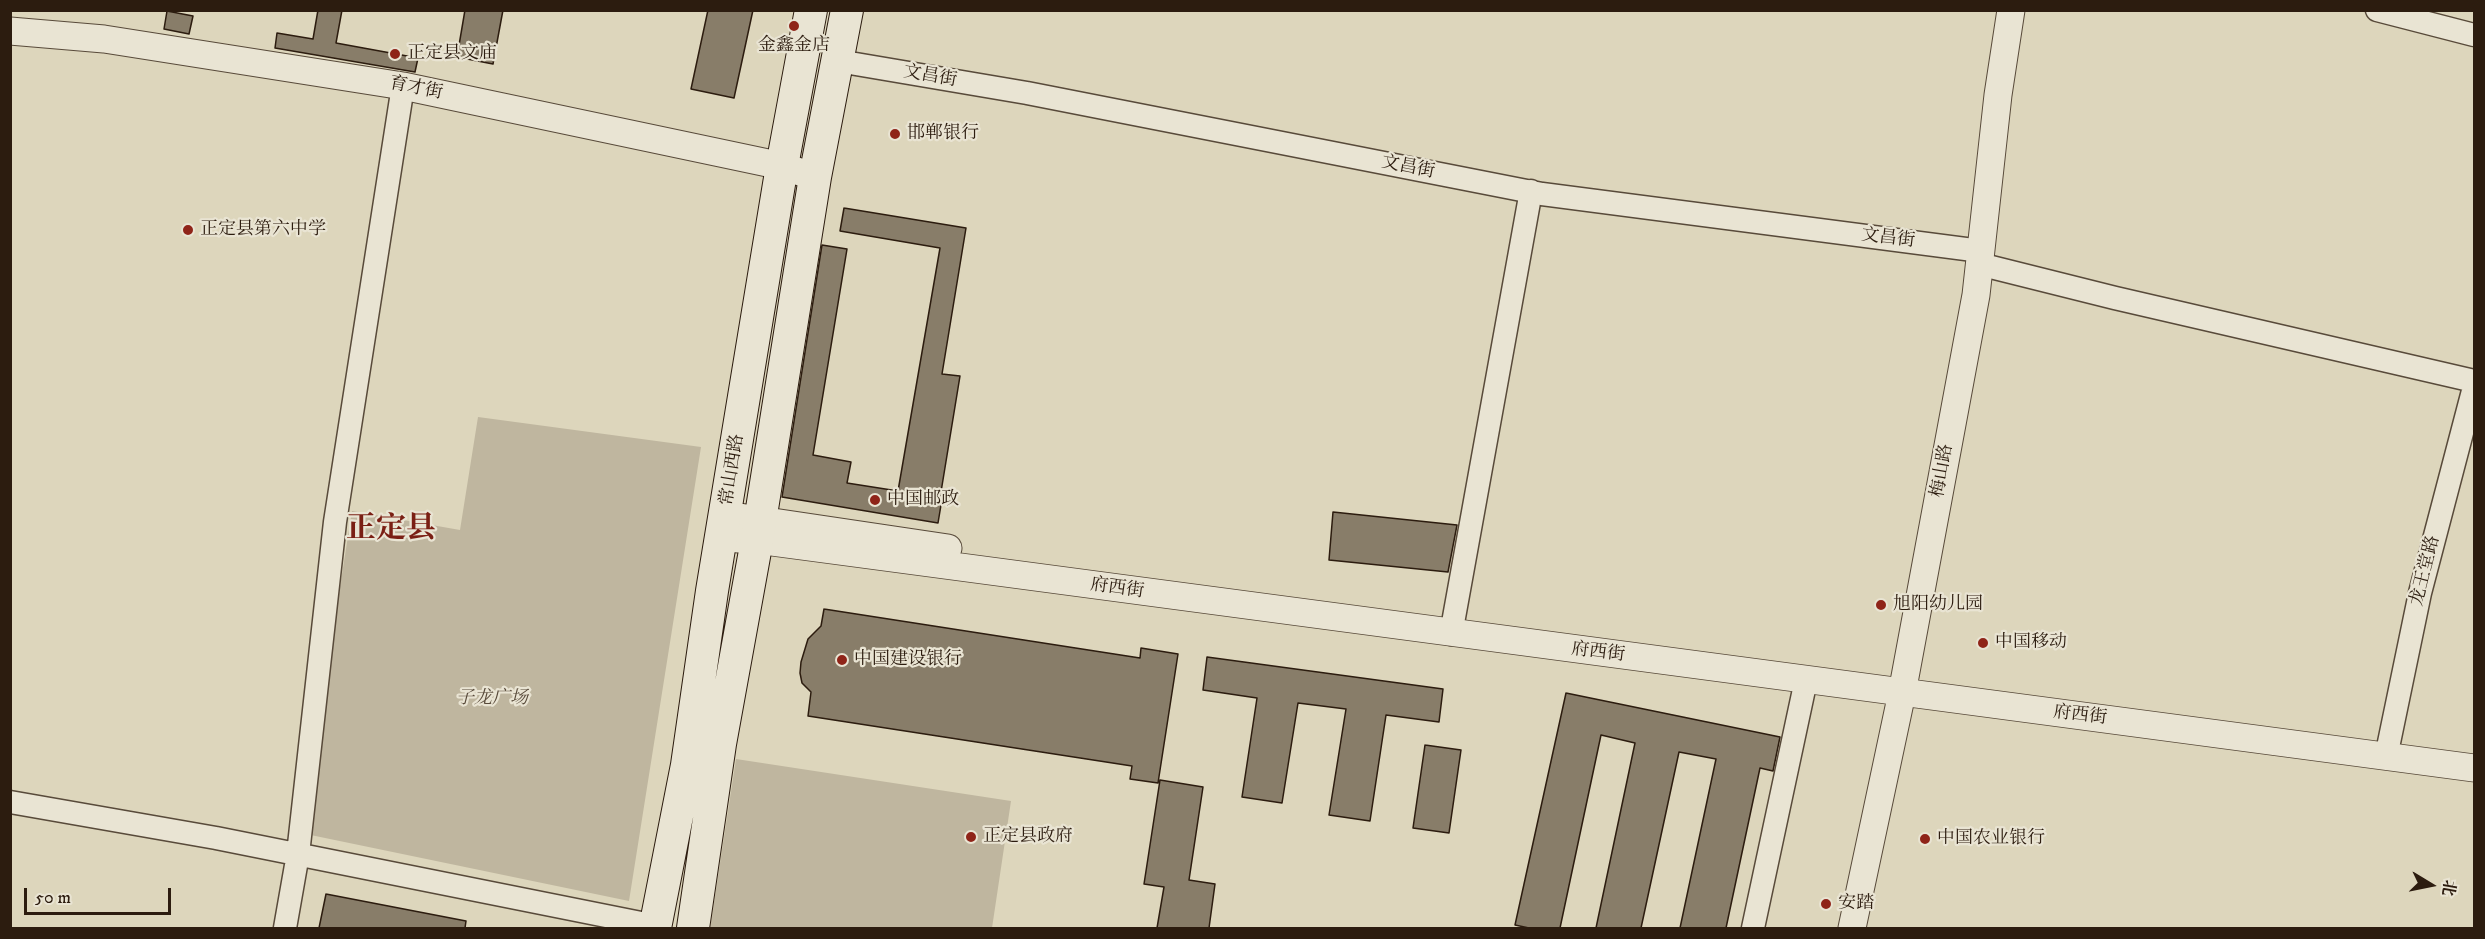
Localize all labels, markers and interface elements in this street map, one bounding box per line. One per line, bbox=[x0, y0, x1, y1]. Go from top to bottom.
marker: 金鑫金店 bbox=[787, 19, 801, 33]
place label: 金鑫金店 bbox=[758, 35, 830, 57]
place label: 正定县文庙 bbox=[407, 43, 497, 65]
marker: 正定县文庙 bbox=[388, 47, 402, 61]
street label: 文昌街 bbox=[902, 62, 958, 92]
street label: 育才街 bbox=[387, 73, 445, 105]
place label: 邯郸银行 bbox=[907, 123, 979, 145]
marker: 邯郸银行 bbox=[888, 127, 902, 141]
street label: 文昌街 bbox=[1379, 152, 1437, 184]
place label: 正定县第六中学 bbox=[200, 219, 326, 241]
marker: 正定县第六中学 bbox=[181, 223, 195, 237]
street label: 文昌街 bbox=[1860, 225, 1916, 253]
street label: 常山西路 bbox=[717, 433, 749, 507]
street label: 梅山路 bbox=[1928, 443, 1958, 499]
place label: 中国邮政 bbox=[887, 489, 959, 511]
marker: 中国邮政 bbox=[868, 493, 882, 507]
district label: 正定县 bbox=[346, 513, 436, 549]
street label: 龙王堂路 bbox=[2407, 533, 2445, 609]
street label: 府西街 bbox=[1089, 575, 1145, 603]
place label: 旭阳幼儿园 bbox=[1893, 594, 1983, 616]
marker: 旭阳幼儿园 bbox=[1874, 598, 1888, 612]
place label: 中国移动 bbox=[1995, 632, 2067, 654]
marker: 中国移动 bbox=[1976, 636, 1990, 650]
street label: 府西街 bbox=[1570, 639, 1626, 667]
place label: 中国建设银行 bbox=[854, 649, 962, 671]
marker: 中国建设银行 bbox=[835, 653, 849, 667]
park label: 子龙广场 bbox=[456, 688, 528, 710]
street label: 府西街 bbox=[2052, 702, 2108, 730]
place label: 正定县政府 bbox=[983, 826, 1073, 848]
place label: 中国农业银行 bbox=[1937, 828, 2045, 850]
marker: 正定县政府 bbox=[964, 830, 978, 844]
marker: 中国农业银行 bbox=[1918, 832, 1932, 846]
north arrow bbox=[2401, 855, 2461, 915]
scale bar bbox=[27, 876, 174, 914]
text: 北 bbox=[2437, 878, 2460, 898]
text: 50 m bbox=[35, 887, 71, 909]
place label: 安踏 bbox=[1838, 893, 1874, 915]
marker: 安踏 bbox=[1819, 897, 1833, 911]

